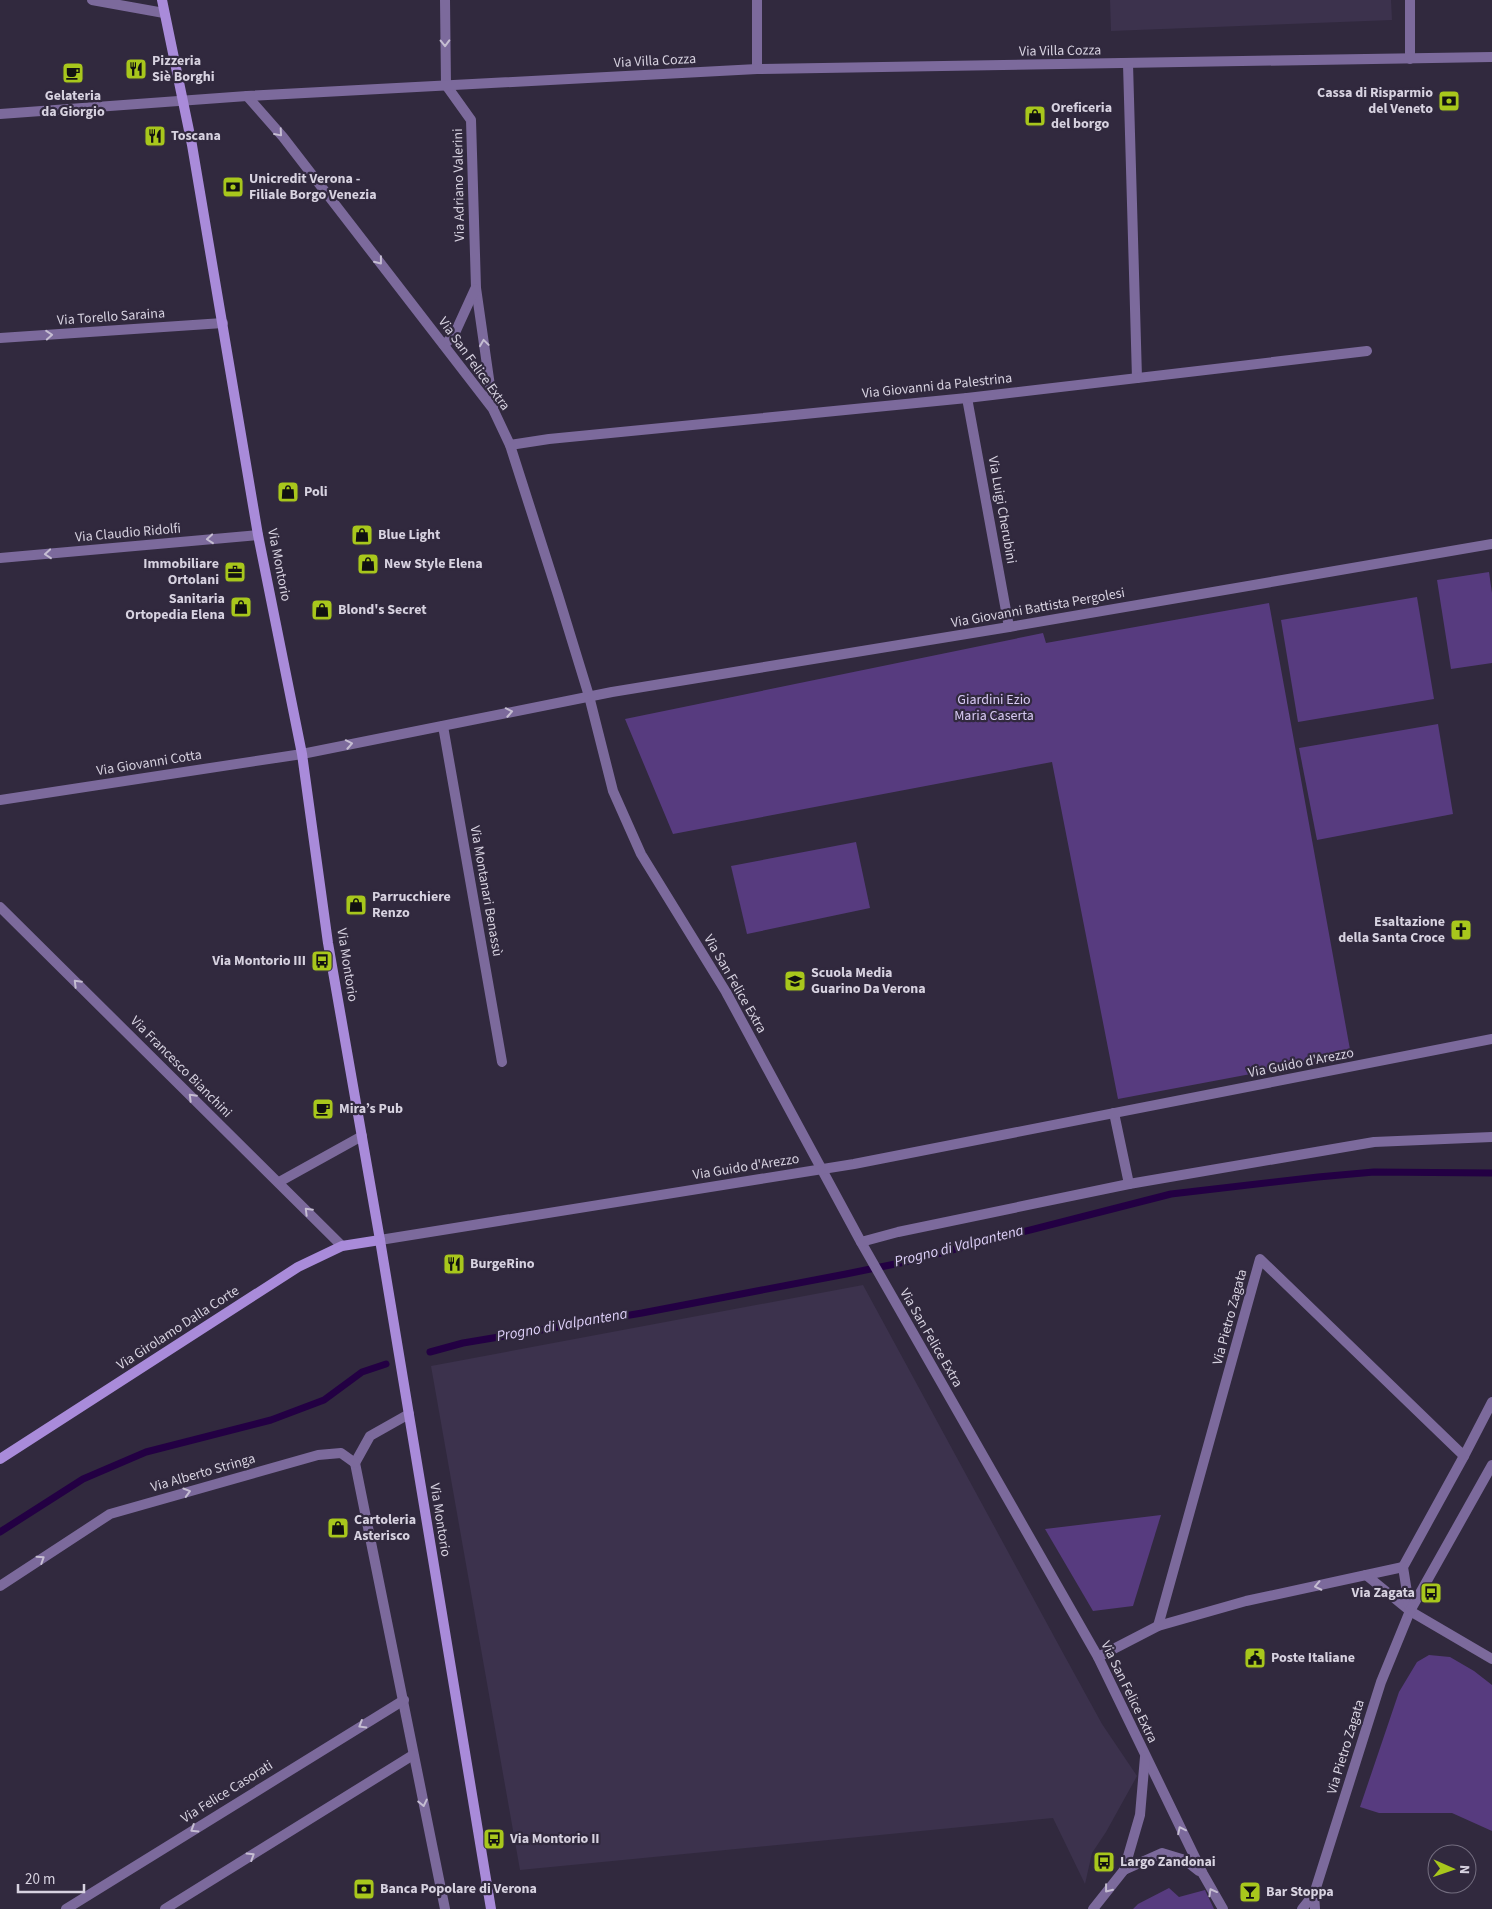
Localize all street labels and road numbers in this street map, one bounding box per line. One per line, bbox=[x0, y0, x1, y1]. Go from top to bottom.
street label: Via Villa Cozza bbox=[1019, 40, 1101, 62]
street label: Via Villa Cozza bbox=[613, 49, 697, 73]
street label: Via Adriano Valerini bbox=[448, 128, 470, 242]
street label: Via Torello Saraina bbox=[56, 303, 166, 331]
street label: Via San Felice Extra bbox=[433, 313, 515, 415]
street label: Via Giovanni da Palestrina bbox=[861, 368, 1013, 404]
street label: Via Luigi Cherubini bbox=[983, 455, 1021, 565]
street label: Via Claudio Ridolfi bbox=[74, 518, 182, 548]
street label: Via Montorio bbox=[262, 527, 296, 603]
street label: Via Giovanni Battista Pergolesi bbox=[950, 583, 1126, 633]
street label: Via Giovanni Cotta bbox=[95, 745, 203, 781]
street label: Via Montanari Benassù bbox=[465, 824, 507, 958]
street label: Via Montorio bbox=[331, 927, 363, 1003]
street label: Via San Felice Extra bbox=[699, 931, 771, 1037]
street label: Via Francesco Bianchini bbox=[126, 1012, 236, 1122]
street label: Via Guido d'Arezzo bbox=[1246, 1043, 1356, 1083]
street label: Via Guido d'Arezzo bbox=[691, 1149, 801, 1185]
street label: Via Pietro Zagata bbox=[1208, 1267, 1252, 1367]
street label: Via Girolamo Dalla Corte bbox=[113, 1281, 243, 1375]
street label: Via San Felice Extra bbox=[895, 1285, 967, 1391]
street label: Via Alberto Stringa bbox=[148, 1449, 258, 1497]
street label: Via Montorio bbox=[424, 1482, 456, 1558]
street label: Via San Felice Extra bbox=[1096, 1638, 1162, 1746]
street label: Via Pietro Zagata bbox=[1322, 1697, 1370, 1797]
street label: Via Felice Casorati bbox=[177, 1756, 277, 1828]

